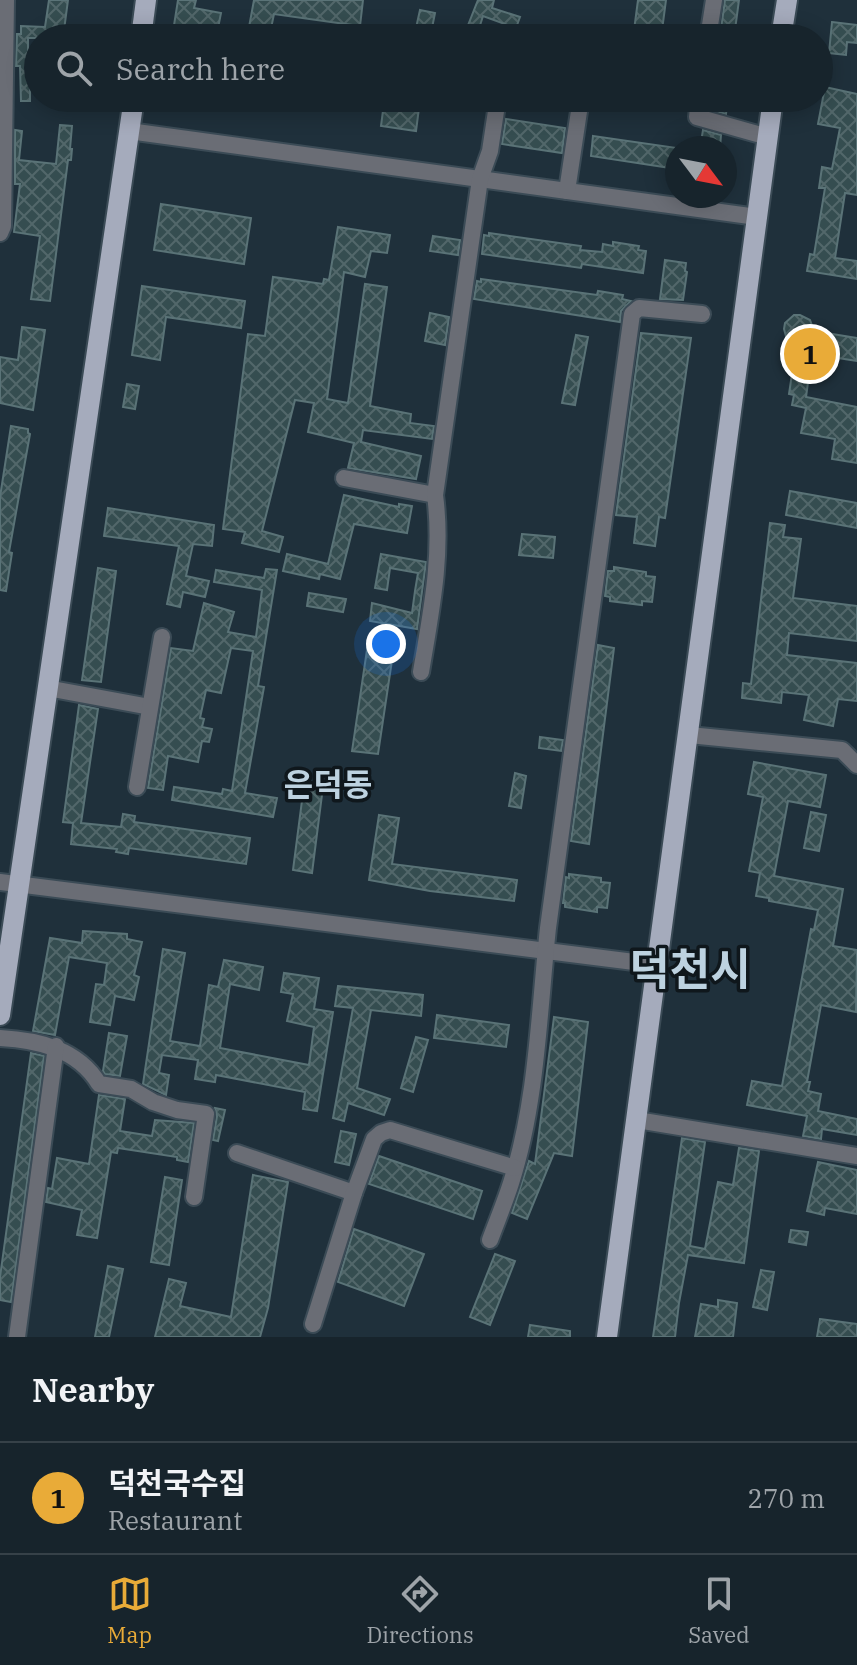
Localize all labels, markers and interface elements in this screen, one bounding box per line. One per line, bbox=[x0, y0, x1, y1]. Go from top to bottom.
search box bbox=[24, 24, 833, 112]
icon: search bbox=[52, 46, 96, 90]
text: Search here bbox=[116, 49, 285, 88]
north arrow bbox=[665, 136, 737, 208]
pin: 1 bbox=[784, 324, 836, 384]
your location bbox=[366, 624, 406, 664]
district label: 은덕동 bbox=[284, 763, 372, 805]
district label: 덕천시 bbox=[629, 940, 751, 997]
text: Nearby bbox=[32, 1367, 154, 1411]
text: 덕천국수집 bbox=[108, 1463, 246, 1502]
text: 1 bbox=[50, 1481, 66, 1515]
text: 270 m bbox=[747, 1481, 825, 1515]
text: Restaurant bbox=[108, 1503, 242, 1537]
tab: Map bbox=[107, 1572, 152, 1649]
tab: Directions bbox=[366, 1572, 474, 1649]
tab: Saved bbox=[688, 1572, 750, 1649]

